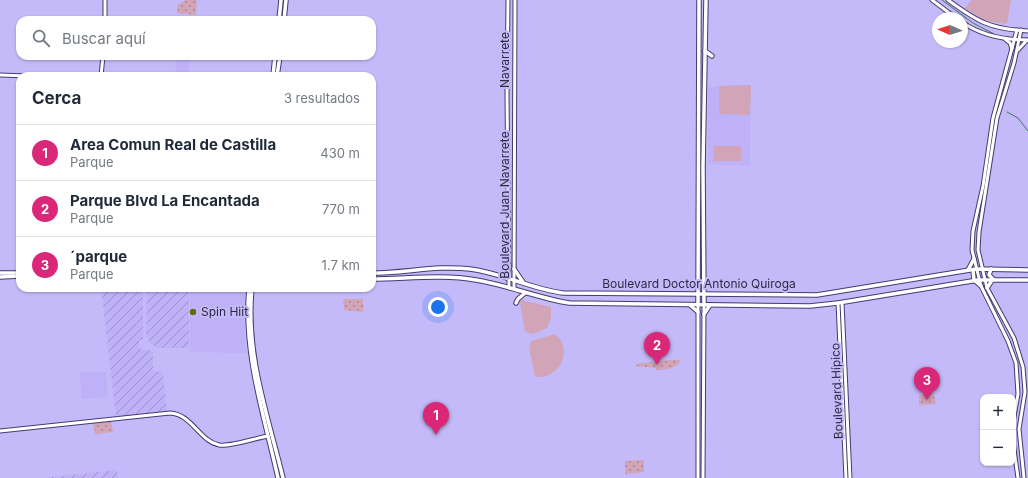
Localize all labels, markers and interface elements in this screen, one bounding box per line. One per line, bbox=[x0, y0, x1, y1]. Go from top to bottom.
north arrow bbox=[932, 12, 968, 48]
search box bbox=[16, 16, 376, 60]
icon: search bbox=[30, 27, 52, 49]
text: Buscar aquí bbox=[62, 29, 146, 48]
street label: Navarrete bbox=[497, 32, 512, 88]
text: Cerca bbox=[32, 88, 81, 108]
text: 3 resultados bbox=[284, 90, 360, 106]
street label: Boulevard Juan Navarrete bbox=[497, 131, 512, 279]
text: Area Comun Real de Castilla bbox=[70, 135, 276, 154]
text: 1 bbox=[42, 145, 48, 161]
text: 430 m bbox=[320, 145, 360, 161]
text: Parque bbox=[70, 154, 114, 170]
text: Parque Blvd La Encantada bbox=[70, 191, 260, 210]
text: 2 bbox=[41, 201, 49, 217]
text: 770 m bbox=[322, 201, 360, 217]
text: Parque bbox=[70, 210, 114, 226]
text: ´parque bbox=[70, 247, 127, 266]
text: 3 bbox=[41, 257, 49, 273]
text: 1.7 km bbox=[322, 257, 360, 273]
text: Parque bbox=[70, 266, 114, 282]
street label: Boulevard Doctor Antonio Quiroga bbox=[602, 276, 796, 291]
your location bbox=[428, 297, 448, 317]
place label: Spin Hiit bbox=[201, 304, 248, 319]
marker: Spin Hiit bbox=[188, 307, 198, 317]
pin: 2 bbox=[644, 332, 670, 365]
street label: Boulevard Hípico bbox=[827, 343, 846, 439]
pin: 3 bbox=[914, 367, 940, 400]
map controls bbox=[980, 394, 1016, 466]
button: + bbox=[980, 394, 1016, 430]
pin: 1 bbox=[423, 402, 449, 435]
button: − bbox=[980, 430, 1016, 466]

